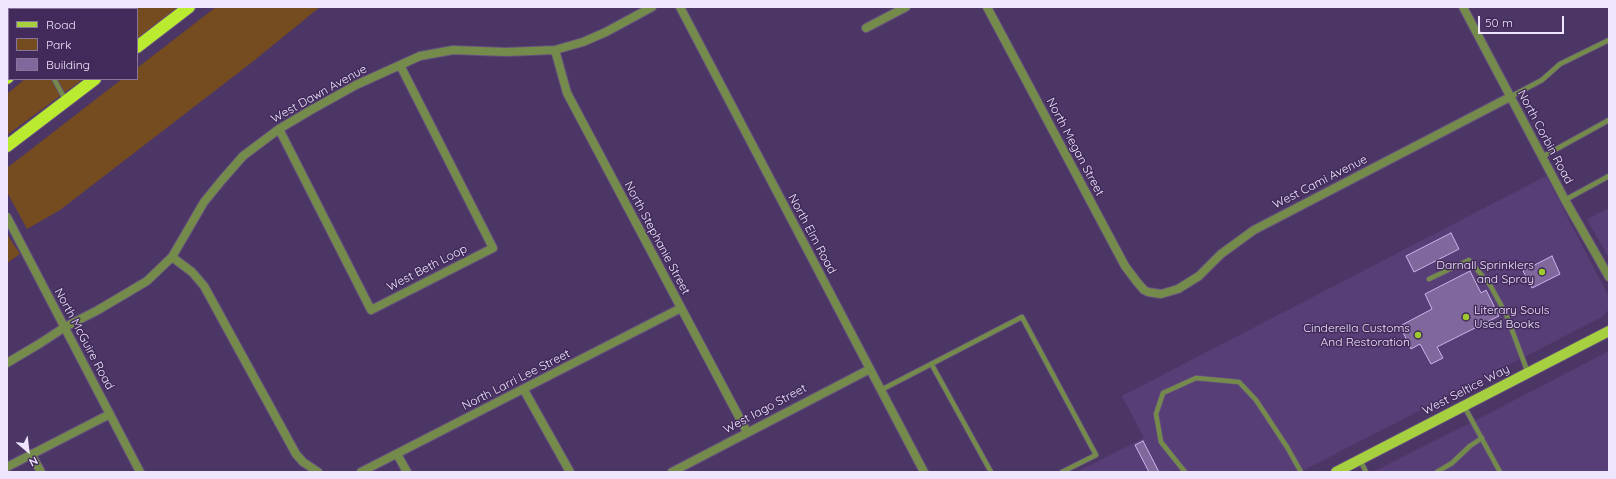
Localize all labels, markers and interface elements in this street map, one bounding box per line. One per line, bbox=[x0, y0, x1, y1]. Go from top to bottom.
legend bbox=[8, 8, 138, 80]
scale bar bbox=[1480, 8, 1566, 34]
text: 50 m bbox=[1485, 15, 1513, 30]
text: Road bbox=[46, 17, 76, 32]
text: Park bbox=[46, 37, 71, 52]
text: Building bbox=[46, 57, 90, 72]
street label: West Dawn Avenue bbox=[269, 62, 369, 126]
street label: North Corbin Road bbox=[1514, 88, 1576, 186]
street label: North Megan Street bbox=[1043, 95, 1107, 199]
street label: West Cami Avenue bbox=[1270, 152, 1370, 212]
street label: North Stephanie Street bbox=[621, 179, 693, 297]
street label: North Elm Road bbox=[785, 192, 839, 276]
street label: West Beth Loop bbox=[385, 242, 469, 294]
place label: Darnall Sprinklers and Spray bbox=[1436, 258, 1534, 286]
marker: Darnall Sprinklers and Spray bbox=[1537, 267, 1547, 277]
street label: North McGuire Road bbox=[51, 286, 117, 392]
place label: Literary Souls Used Books bbox=[1474, 303, 1549, 331]
marker: Literary Souls Used Books bbox=[1461, 312, 1471, 322]
place label: Cinderella Customs And Restoration bbox=[1303, 321, 1410, 349]
marker: Cinderella Customs And Restoration bbox=[1413, 330, 1423, 340]
street label: North Larri Lee Street bbox=[459, 346, 573, 414]
street label: West Seltice Way bbox=[1420, 362, 1512, 418]
street label: West Iago Street bbox=[721, 381, 809, 437]
north arrow bbox=[8, 431, 48, 471]
text: N bbox=[27, 454, 40, 470]

